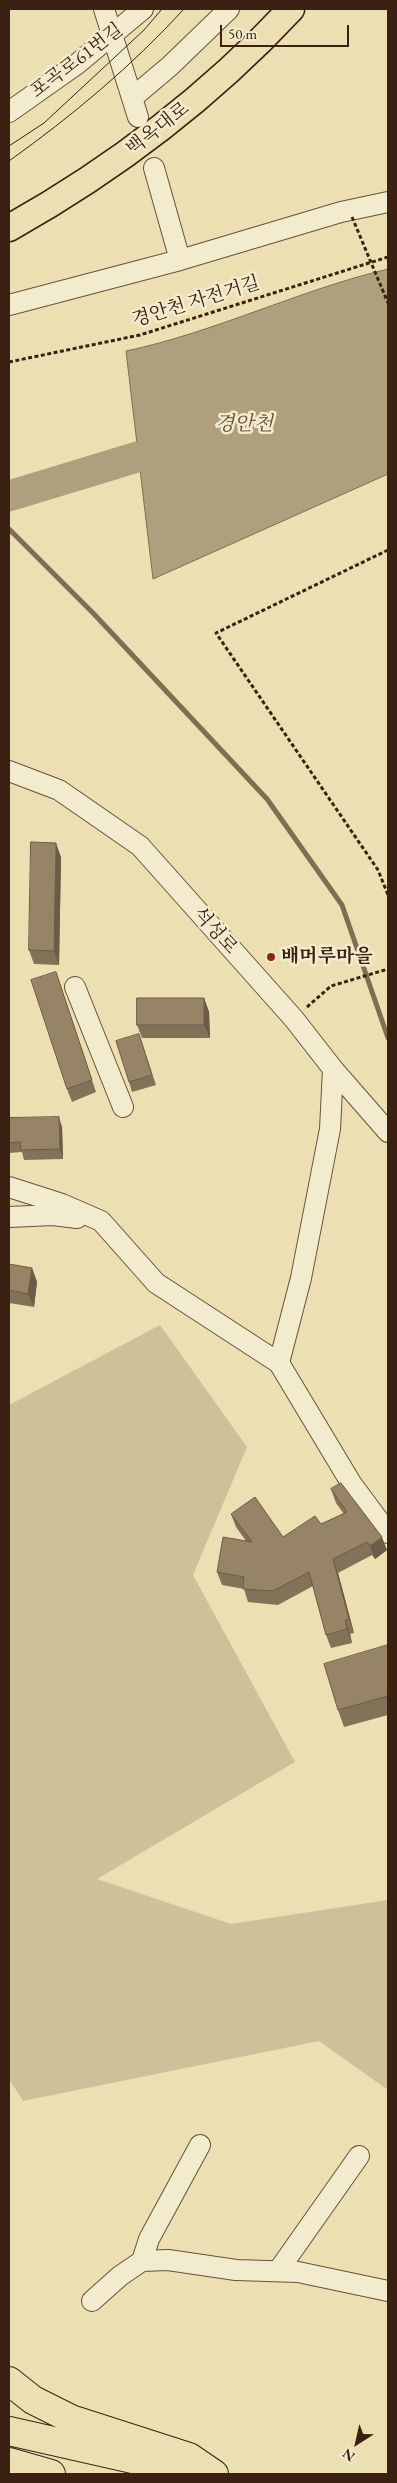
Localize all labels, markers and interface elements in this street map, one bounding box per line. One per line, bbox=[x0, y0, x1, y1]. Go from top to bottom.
scale bar bbox=[222, 15, 351, 47]
street label: 포곡로61번길 bbox=[26, 19, 128, 103]
text: 50 m bbox=[228, 24, 257, 43]
street label: 백옥대로 bbox=[122, 97, 194, 161]
street label: 경안천 자전거길 bbox=[129, 272, 263, 332]
water label: 경안천 bbox=[215, 413, 273, 437]
street label: 석성로 bbox=[188, 903, 242, 959]
place label: 배머루마을 bbox=[281, 946, 373, 968]
marker: 배머루마을 bbox=[265, 951, 277, 963]
north arrow bbox=[332, 2418, 382, 2468]
text: N bbox=[339, 2445, 358, 2466]

